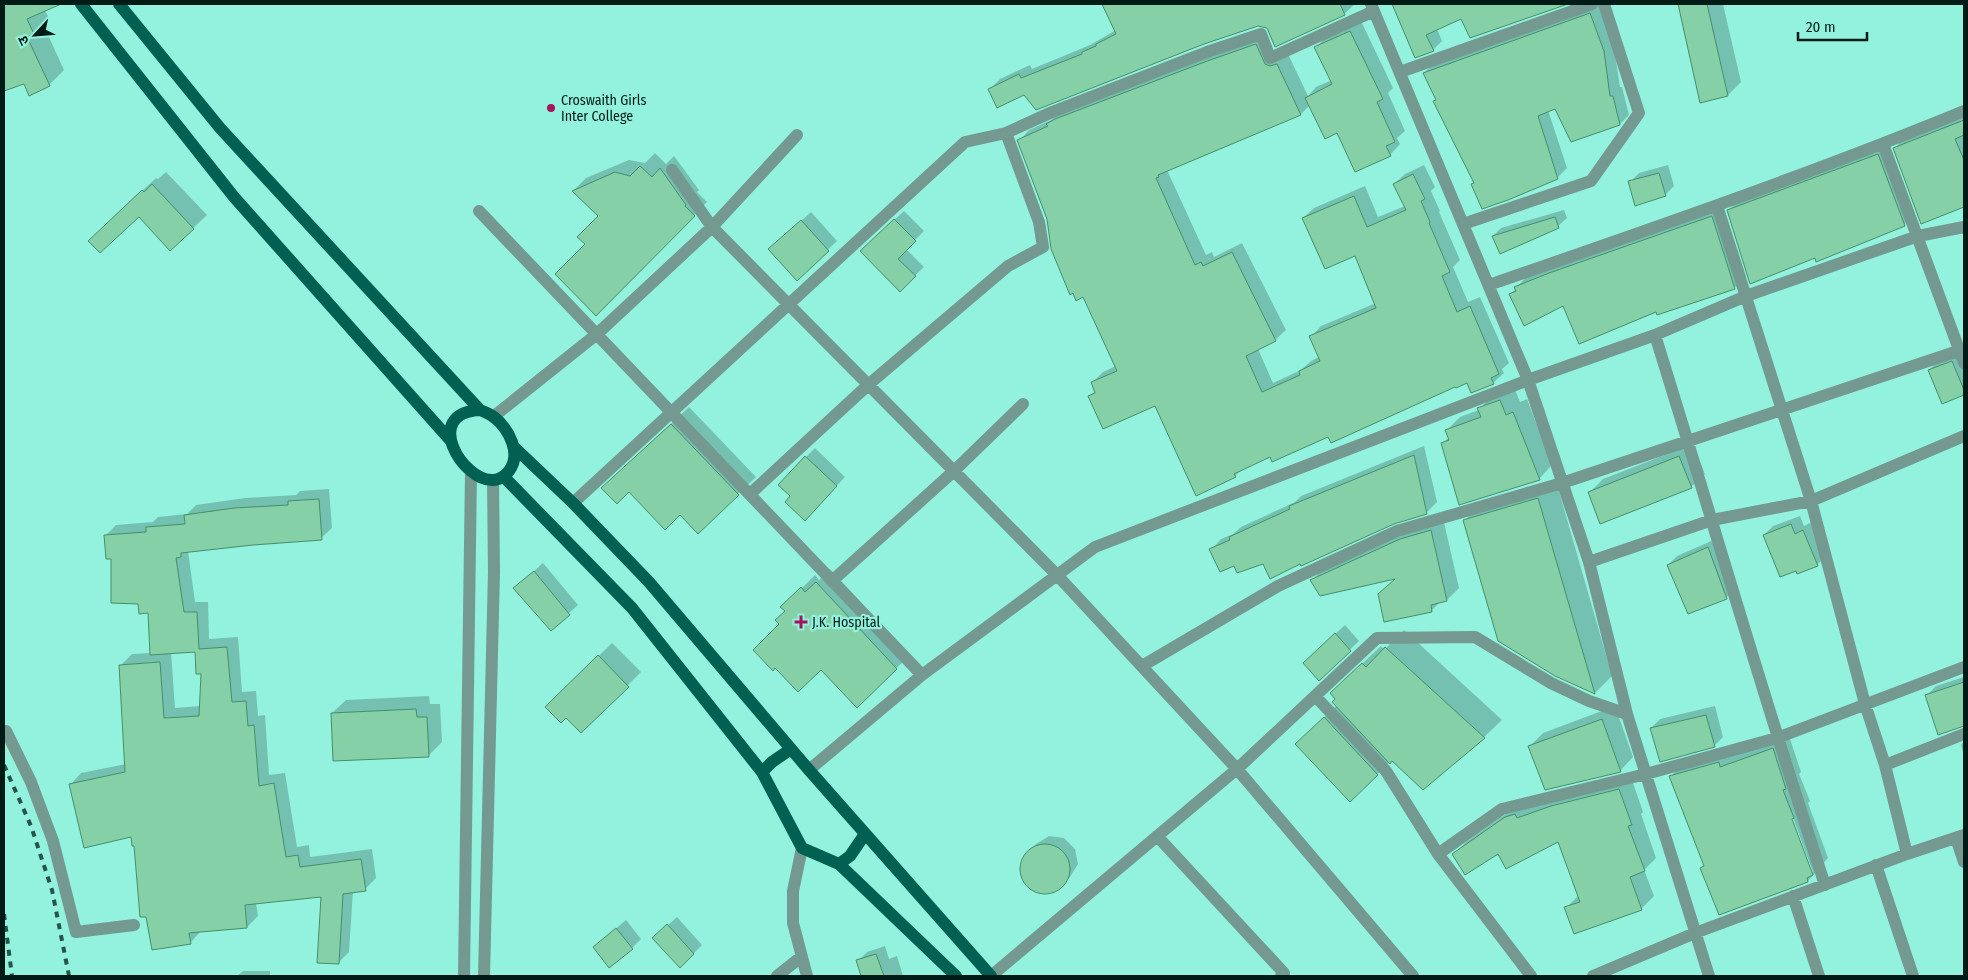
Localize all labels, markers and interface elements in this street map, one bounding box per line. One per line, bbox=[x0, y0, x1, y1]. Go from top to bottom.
north arrow bbox=[10, 10, 60, 60]
scale bar bbox=[1798, 10, 1867, 42]
text: 20 m bbox=[1806, 18, 1836, 36]
text: उ bbox=[14, 32, 33, 48]
place label: Croswaith Girls Inter College bbox=[561, 92, 646, 125]
marker: Croswaith Girls Inter College bbox=[545, 102, 557, 114]
place label: J.K. Hospital bbox=[812, 614, 880, 631]
marker: J.K. Hospital bbox=[794, 615, 808, 629]

